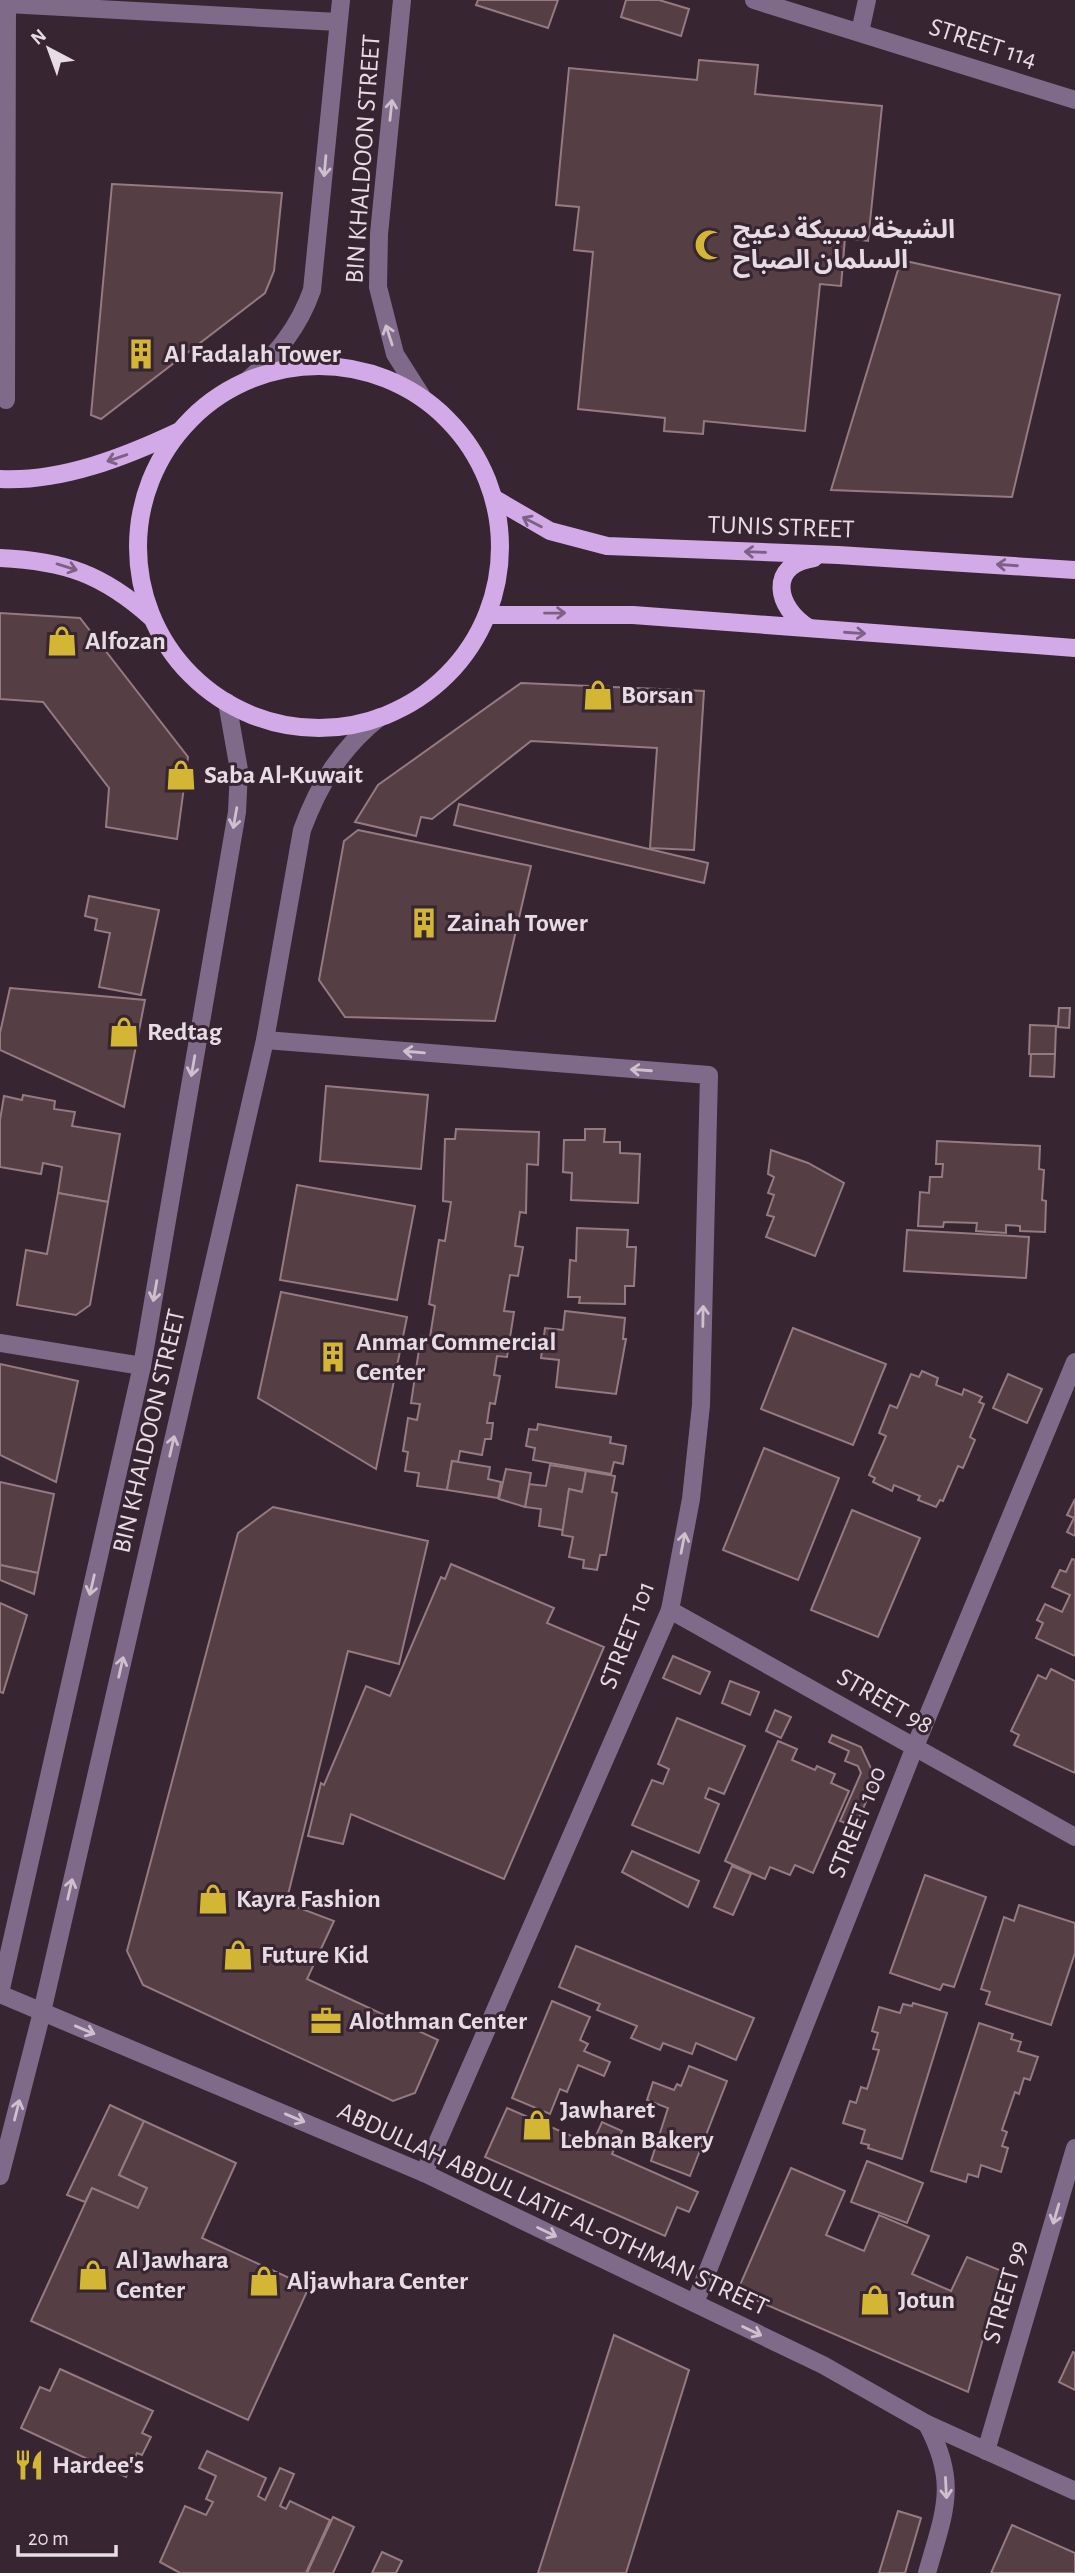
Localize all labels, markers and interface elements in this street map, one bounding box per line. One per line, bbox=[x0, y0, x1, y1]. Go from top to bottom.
street label: STREET 114 bbox=[926, 13, 1040, 73]
north arrow bbox=[14, 14, 84, 84]
text: N bbox=[28, 26, 50, 49]
street label: BIN KHALDOON STREET bbox=[341, 33, 385, 284]
one-way arrow bbox=[385, 99, 398, 122]
one-way arrow bbox=[319, 154, 332, 176]
place label: الشيخة سبيكة دعيج السلمان الصباح bbox=[733, 216, 955, 278]
mosque icon: الشيخة سبيكة دعيج السلمان الصباح bbox=[693, 228, 727, 262]
one-way arrow bbox=[382, 325, 394, 347]
building icon: Al Fadalah Tower bbox=[124, 337, 158, 371]
place label: Al Fadalah Tower bbox=[164, 341, 341, 367]
one-way arrow bbox=[106, 452, 128, 465]
street label: TUNIS STREET bbox=[707, 511, 855, 543]
one-way arrow bbox=[522, 515, 543, 529]
one-way arrow bbox=[744, 545, 767, 558]
one-way arrow bbox=[996, 559, 1019, 572]
one-way arrow bbox=[56, 561, 78, 574]
one-way arrow bbox=[543, 606, 566, 620]
shop icon: Alfozan bbox=[45, 624, 79, 658]
one-way arrow bbox=[844, 627, 866, 640]
place label: Alfozan bbox=[85, 628, 166, 654]
shop icon: Borsan bbox=[581, 678, 615, 712]
place label: Borsan bbox=[621, 682, 694, 708]
shop icon: Saba Al-Kuwait bbox=[164, 758, 198, 792]
place label: Saba Al-Kuwait bbox=[204, 762, 363, 788]
one-way arrow bbox=[228, 806, 241, 829]
building icon: Zainah Tower bbox=[407, 906, 441, 940]
place label: Zainah Tower bbox=[447, 910, 588, 936]
shop icon: Redtag bbox=[107, 1015, 141, 1049]
place label: Redtag bbox=[147, 1019, 223, 1045]
one-way arrow bbox=[403, 1045, 426, 1058]
one-way arrow bbox=[186, 1054, 199, 1077]
one-way arrow bbox=[630, 1063, 652, 1076]
one-way arrow bbox=[148, 1279, 161, 1302]
one-way arrow bbox=[697, 1305, 710, 1328]
street label: BIN KHALDOON STREET bbox=[108, 1306, 190, 1555]
place label: Anmar Commercial Center bbox=[356, 1329, 556, 1385]
building icon: Anmar Commercial Center bbox=[316, 1340, 350, 1374]
one-way arrow bbox=[166, 1435, 179, 1458]
one-way arrow bbox=[676, 1532, 690, 1555]
one-way arrow bbox=[85, 1573, 99, 1596]
street label: STREET 101 bbox=[595, 1578, 659, 1692]
one-way arrow bbox=[115, 1656, 129, 1679]
street label: STREET 98 bbox=[833, 1663, 937, 1739]
street label: STREET 100 bbox=[823, 1763, 891, 1881]
one-way arrow bbox=[64, 1878, 78, 1901]
shop icon: Kayra Fashion bbox=[196, 1882, 230, 1916]
place label: Kayra Fashion bbox=[236, 1886, 381, 1912]
shop icon: Future Kid bbox=[221, 1938, 255, 1972]
place label: Future Kid bbox=[261, 1942, 369, 1968]
office icon: Alothman Center bbox=[309, 2004, 343, 2038]
place label: Alothman Center bbox=[349, 2008, 527, 2034]
one-way arrow bbox=[74, 2024, 96, 2037]
street label: ABDULLAH ABDUL LATIF AL-OTHMAN STREET bbox=[334, 2097, 773, 2321]
place label: Jawharet Lebnan Bakery bbox=[560, 2097, 714, 2153]
one-way arrow bbox=[11, 2099, 24, 2122]
shop icon: Jawharet Lebnan Bakery bbox=[520, 2108, 554, 2142]
one-way arrow bbox=[284, 2113, 305, 2126]
one-way arrow bbox=[1048, 2203, 1061, 2225]
one-way arrow bbox=[536, 2226, 557, 2239]
street label: STREET 99 bbox=[978, 2238, 1032, 2346]
place label: Al Jawhara Center bbox=[116, 2247, 229, 2303]
shop icon: Al Jawhara Center bbox=[76, 2258, 110, 2292]
shop icon: Aljawhara Center bbox=[247, 2264, 281, 2298]
place label: Aljawhara Center bbox=[287, 2268, 468, 2294]
shop icon: Jotun bbox=[858, 2283, 892, 2317]
place label: Jotun bbox=[898, 2287, 955, 2313]
one-way arrow bbox=[741, 2325, 762, 2338]
restaurant icon: Hardee's bbox=[12, 2448, 46, 2482]
place label: Hardee's bbox=[52, 2452, 144, 2478]
one-way arrow bbox=[940, 2476, 953, 2499]
scale bar bbox=[18, 2514, 116, 2558]
text: 20 m bbox=[28, 2528, 69, 2549]

